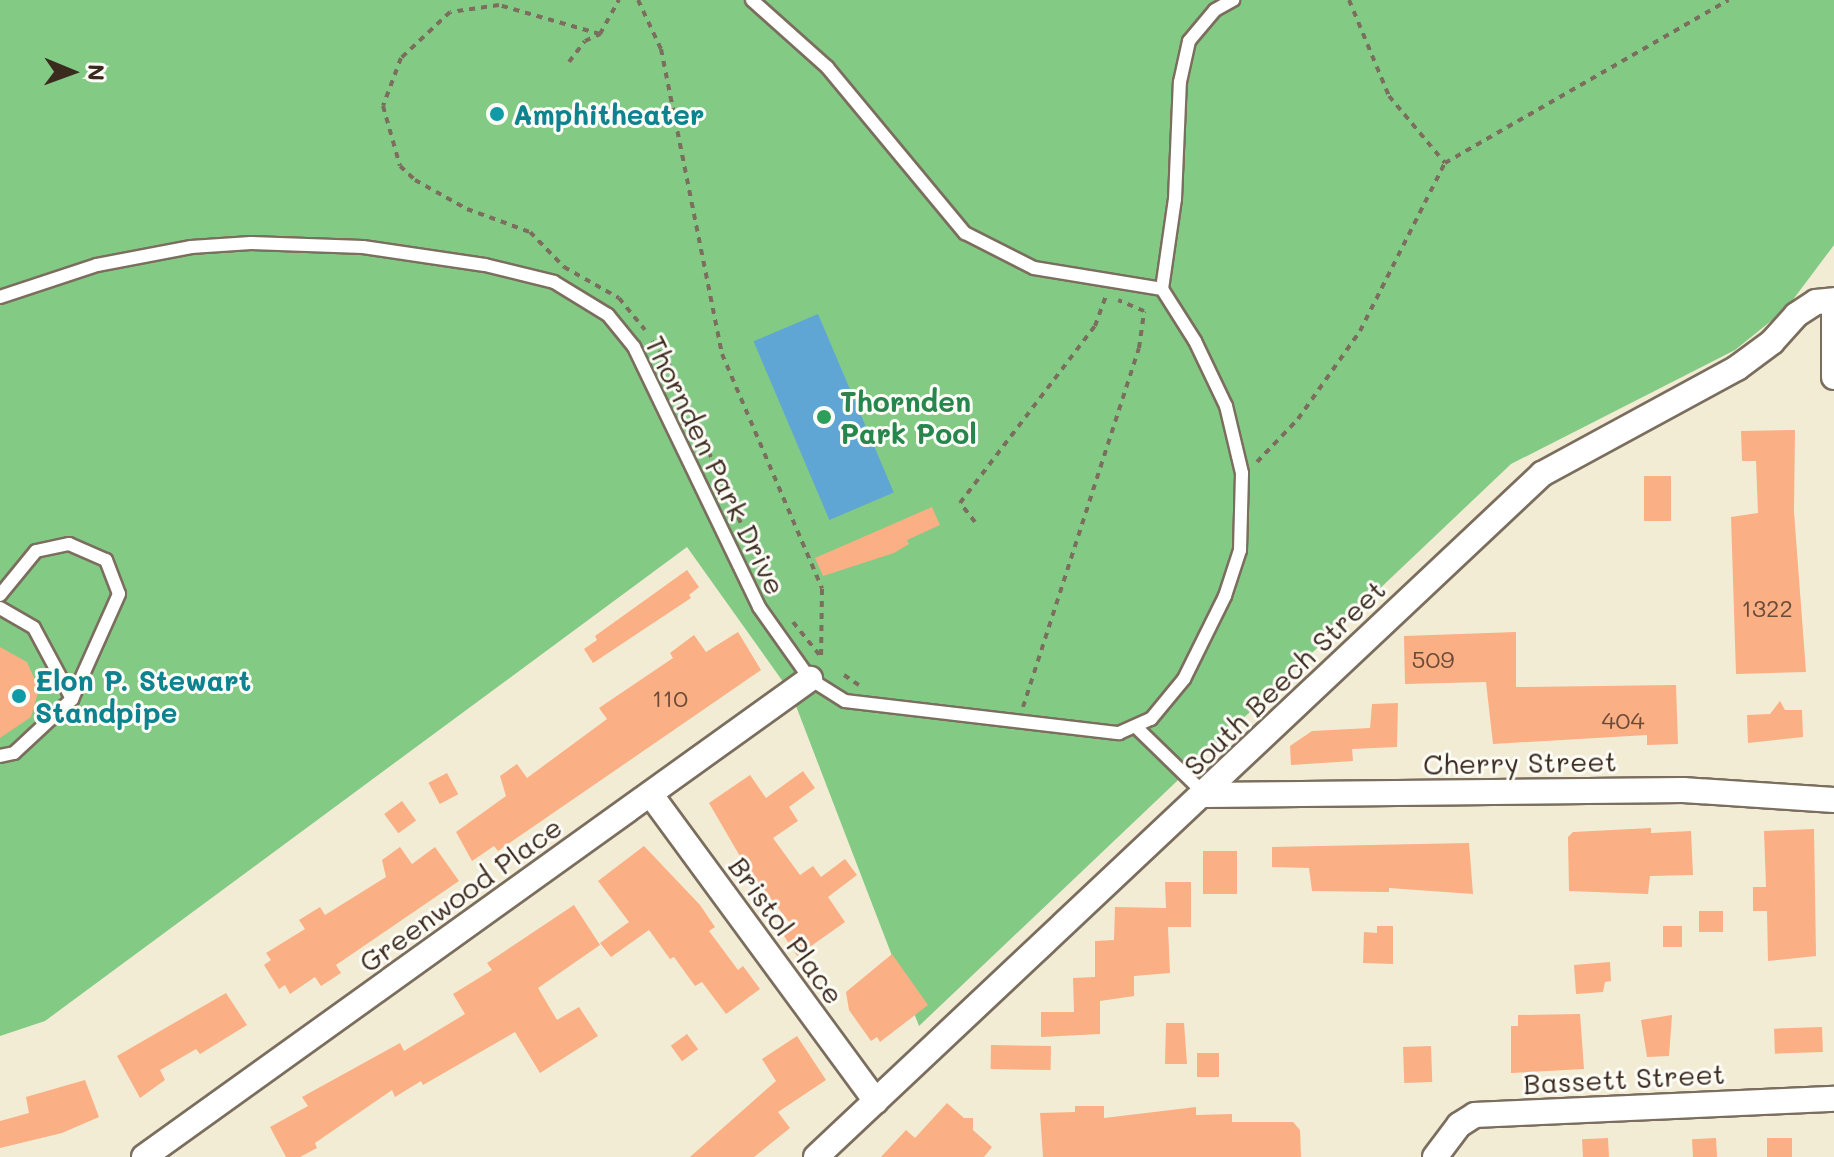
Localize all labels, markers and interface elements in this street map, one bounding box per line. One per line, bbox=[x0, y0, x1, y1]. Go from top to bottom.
north arrow bbox=[32, 32, 112, 112]
text: N bbox=[82, 64, 111, 81]
place label: Amphitheater bbox=[513, 97, 704, 131]
marker: Amphitheater bbox=[488, 105, 506, 123]
street label: Thornden Park Drive bbox=[639, 330, 793, 600]
place label: Thornden Park Pool bbox=[840, 384, 977, 450]
marker: Thornden Park Pool bbox=[815, 408, 833, 426]
street label: South Beech Street bbox=[1176, 572, 1392, 782]
house number: 1322 bbox=[1741, 594, 1793, 622]
house number: 509 bbox=[1412, 645, 1454, 673]
place label: Elon P. Stewart Standpipe bbox=[35, 663, 251, 729]
house number: 110 bbox=[652, 684, 688, 712]
marker: Elon P. Stewart Standpipe bbox=[10, 687, 28, 705]
house number: 404 bbox=[1602, 706, 1644, 734]
street label: Cherry Street bbox=[1423, 744, 1617, 780]
street label: Greenwood Place bbox=[352, 809, 568, 979]
street label: Bristol Place bbox=[722, 850, 852, 1010]
street label: Bassett Street bbox=[1522, 1056, 1726, 1100]

